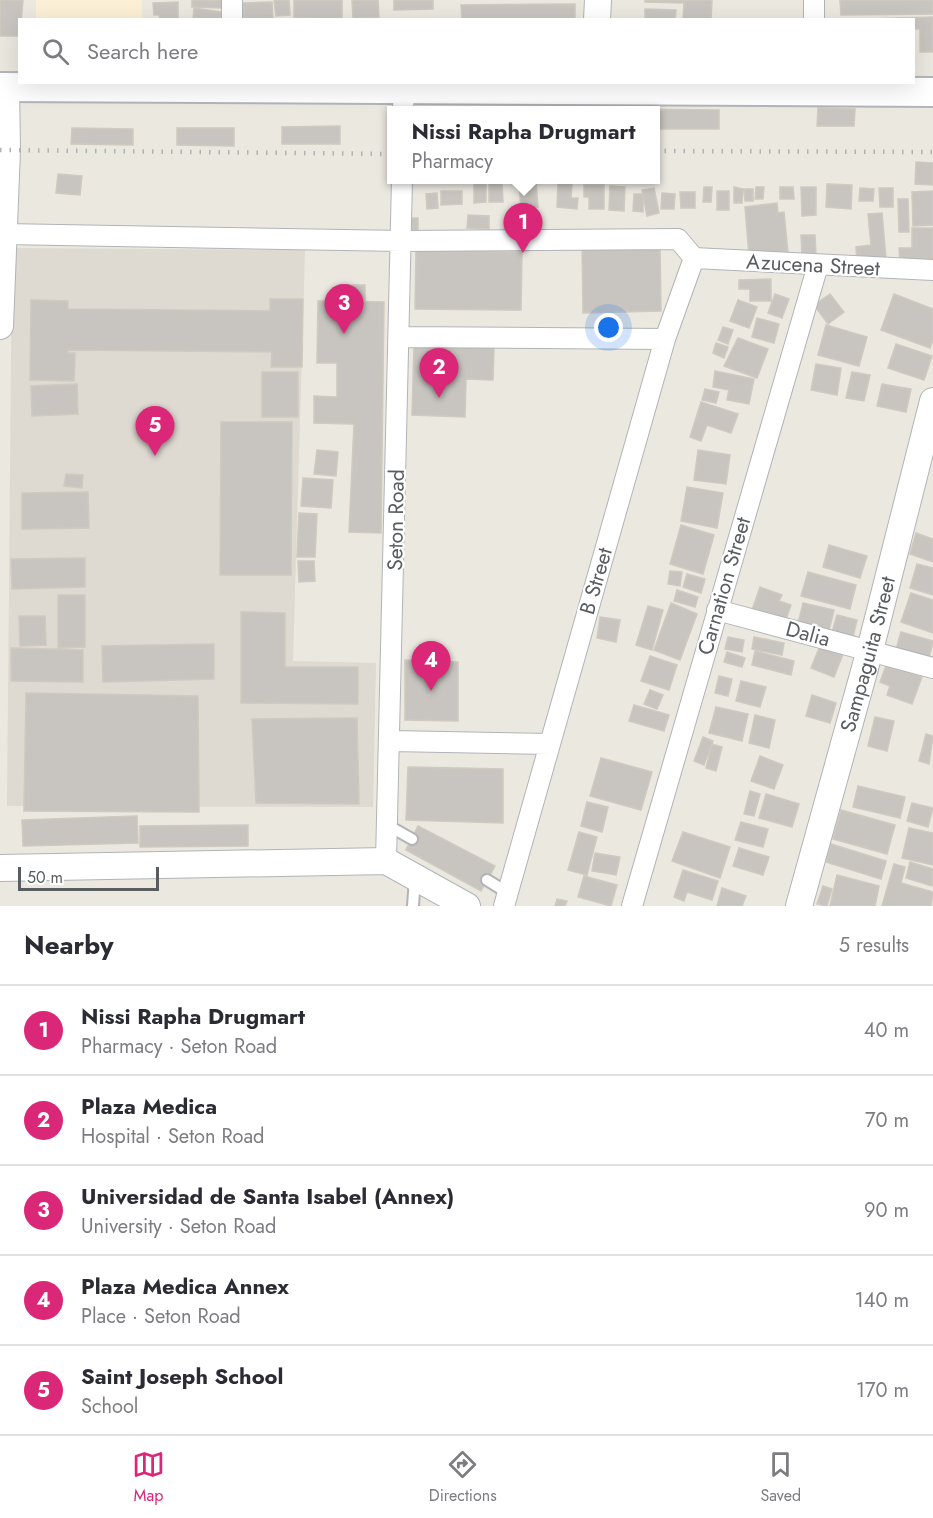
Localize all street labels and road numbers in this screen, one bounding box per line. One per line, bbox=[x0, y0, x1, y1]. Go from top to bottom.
street label: Azucena Street bbox=[745, 247, 881, 283]
street label: Seton Road bbox=[380, 469, 412, 571]
street label: Carnation Street bbox=[690, 514, 758, 658]
street label: B Street bbox=[572, 544, 620, 618]
street label: Sampaguita Street bbox=[833, 573, 903, 736]
street label: Dalia bbox=[782, 614, 834, 654]

